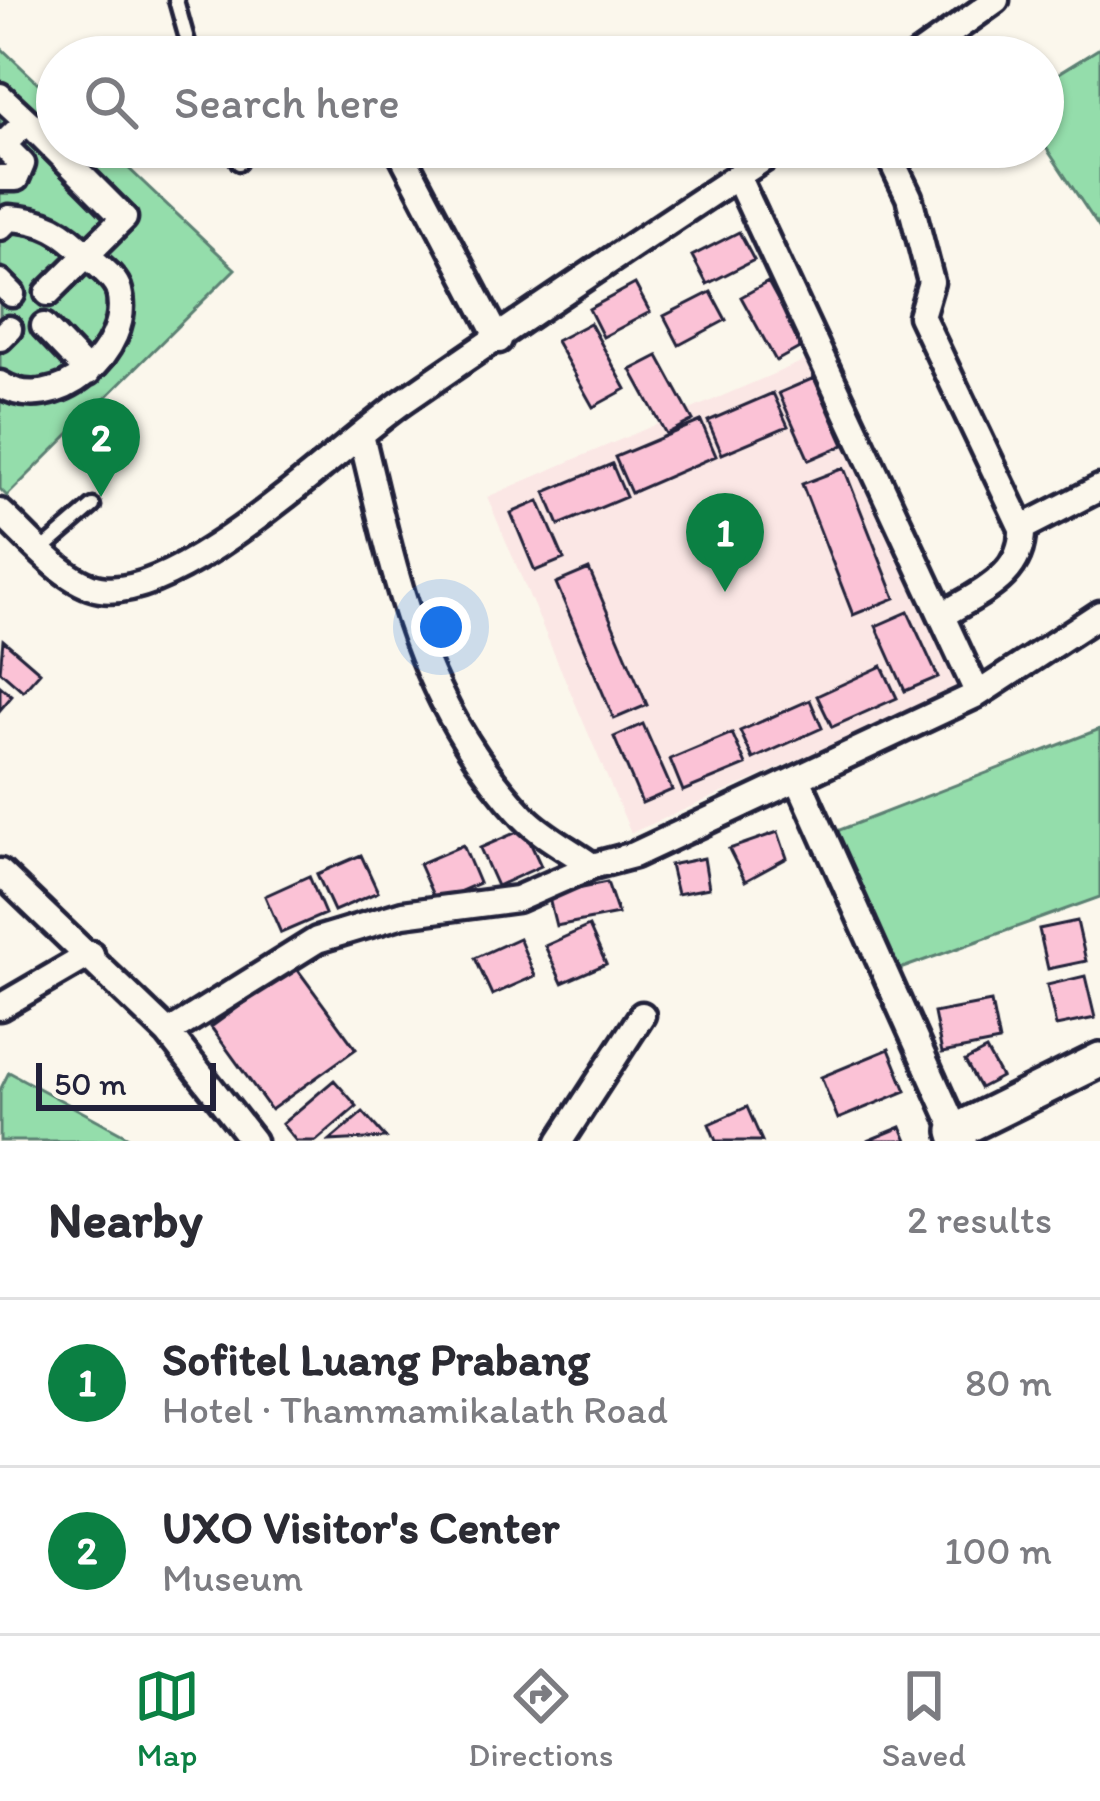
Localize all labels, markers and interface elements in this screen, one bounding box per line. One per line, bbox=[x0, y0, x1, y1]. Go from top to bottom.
search box bbox=[36, 36, 1064, 168]
icon: search bbox=[78, 69, 144, 135]
text: Search here bbox=[174, 75, 400, 129]
pin: 2 bbox=[62, 398, 140, 497]
pin: 1 bbox=[686, 493, 764, 592]
your location bbox=[411, 597, 471, 657]
scale bar bbox=[36, 1057, 216, 1110]
text: 50 m bbox=[54, 1064, 127, 1103]
text: Nearby bbox=[48, 1189, 203, 1250]
text: 2 results bbox=[907, 1196, 1052, 1243]
text: Sofitel Luang Prabang bbox=[162, 1332, 590, 1386]
text: 1 bbox=[78, 1359, 96, 1406]
text: 80 m bbox=[965, 1359, 1052, 1406]
text: Hotel · Thammamikalath Road bbox=[162, 1386, 668, 1433]
text: UXO Visitor's Center bbox=[162, 1500, 559, 1554]
text: 2 bbox=[77, 1527, 97, 1574]
text: 100 m bbox=[944, 1527, 1052, 1574]
text: Museum bbox=[162, 1554, 303, 1601]
tab: Map bbox=[134, 1663, 200, 1774]
tab: Directions bbox=[468, 1663, 613, 1774]
tab: Saved bbox=[882, 1663, 966, 1774]

